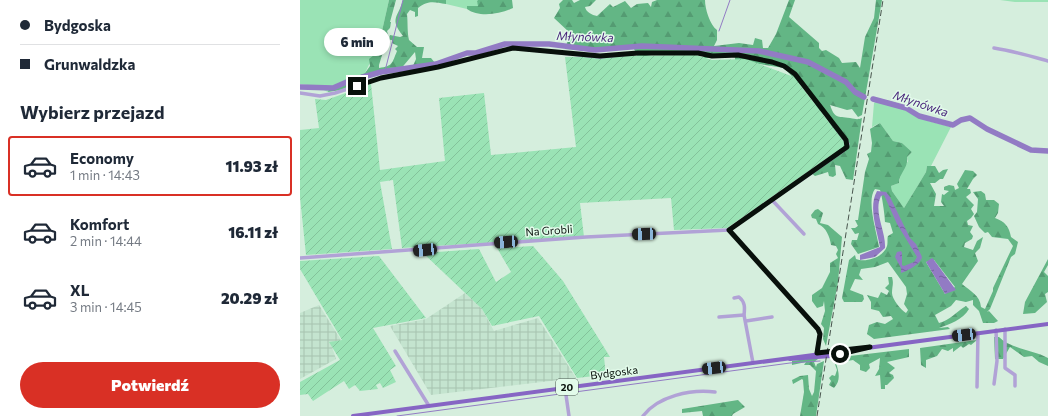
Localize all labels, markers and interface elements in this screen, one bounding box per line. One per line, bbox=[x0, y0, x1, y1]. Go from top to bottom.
text: Bydgoska bbox=[44, 16, 111, 34]
callout: 6 min bbox=[324, 28, 390, 56]
water label: Młynówka bbox=[556, 28, 614, 44]
text: 6 min bbox=[340, 34, 374, 50]
text: Grunwaldzka bbox=[44, 55, 135, 73]
route end bbox=[348, 77, 366, 95]
water label: Młynówka bbox=[892, 87, 950, 119]
text: Wybierz przejazd bbox=[20, 101, 164, 123]
icon: car bbox=[22, 148, 58, 184]
text: Economy bbox=[70, 149, 134, 167]
text: 11.93 zł bbox=[225, 157, 278, 175]
text: 1 min · 14:43 bbox=[70, 167, 140, 183]
icon: car bbox=[22, 214, 58, 250]
text: Komfort bbox=[70, 215, 129, 233]
street label: Na Grobli bbox=[525, 222, 573, 238]
text: 16.11 zł bbox=[228, 223, 278, 241]
car bbox=[632, 228, 656, 240]
text: 2 min · 14:44 bbox=[70, 233, 142, 249]
car bbox=[494, 235, 518, 249]
car bbox=[412, 243, 438, 257]
icon: car bbox=[22, 280, 58, 316]
text: XL bbox=[70, 281, 89, 299]
text: 20.29 zł bbox=[221, 289, 278, 307]
text: 3 min · 14:45 bbox=[70, 299, 142, 315]
car bbox=[951, 328, 977, 342]
route start bbox=[831, 345, 849, 363]
car bbox=[701, 361, 727, 375]
button: Potwierdź bbox=[20, 362, 280, 408]
street label: Bydgoska bbox=[589, 363, 639, 381]
road number: 20 bbox=[556, 379, 578, 395]

